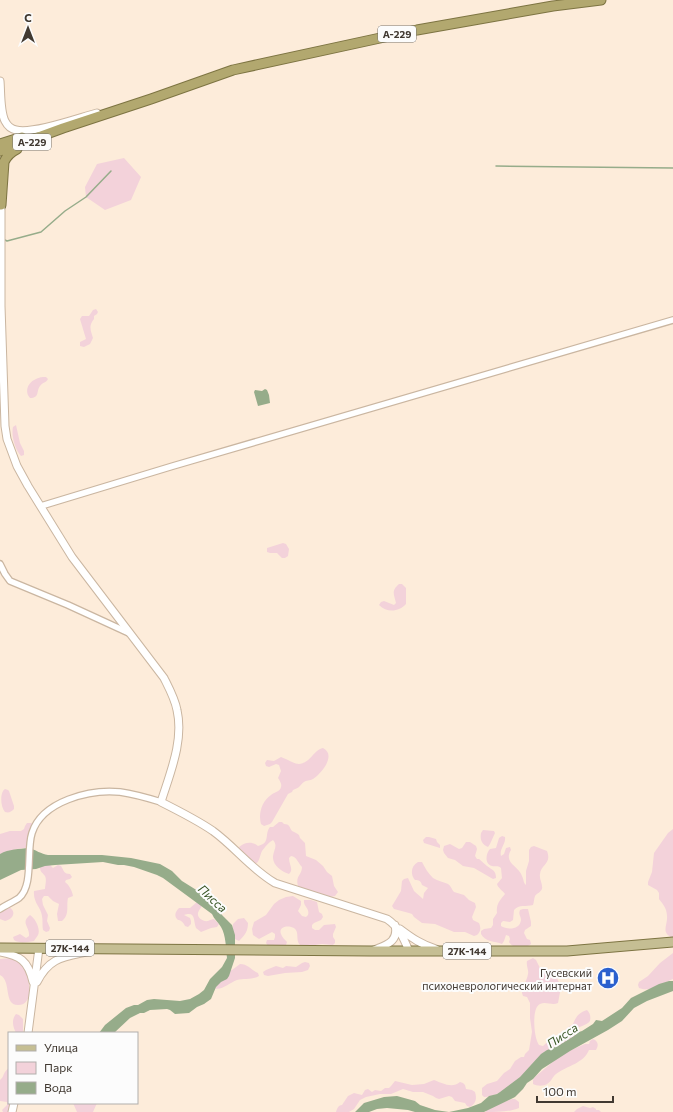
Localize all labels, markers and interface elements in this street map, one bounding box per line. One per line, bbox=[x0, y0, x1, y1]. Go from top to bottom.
north arrow bbox=[8, 8, 48, 48]
text: С bbox=[24, 11, 32, 24]
road number: А-229 bbox=[378, 26, 416, 42]
road number: A-229 bbox=[13, 134, 51, 150]
water label: Писса bbox=[196, 881, 230, 915]
road number: 27К-144 bbox=[46, 940, 94, 956]
road number: 27К-144 bbox=[443, 943, 491, 959]
hospital icon: Гусевский психоневрологический интернат bbox=[595, 965, 621, 991]
place label: Гусевский психоневрологический интернат bbox=[422, 966, 592, 992]
water label: Писса bbox=[544, 1020, 580, 1050]
legend bbox=[8, 1032, 138, 1104]
text: Улица bbox=[44, 1040, 78, 1054]
text: Парк bbox=[44, 1060, 73, 1074]
scale bar bbox=[537, 1078, 613, 1104]
text: Вода bbox=[44, 1080, 72, 1094]
text: 100 m bbox=[543, 1084, 577, 1098]

